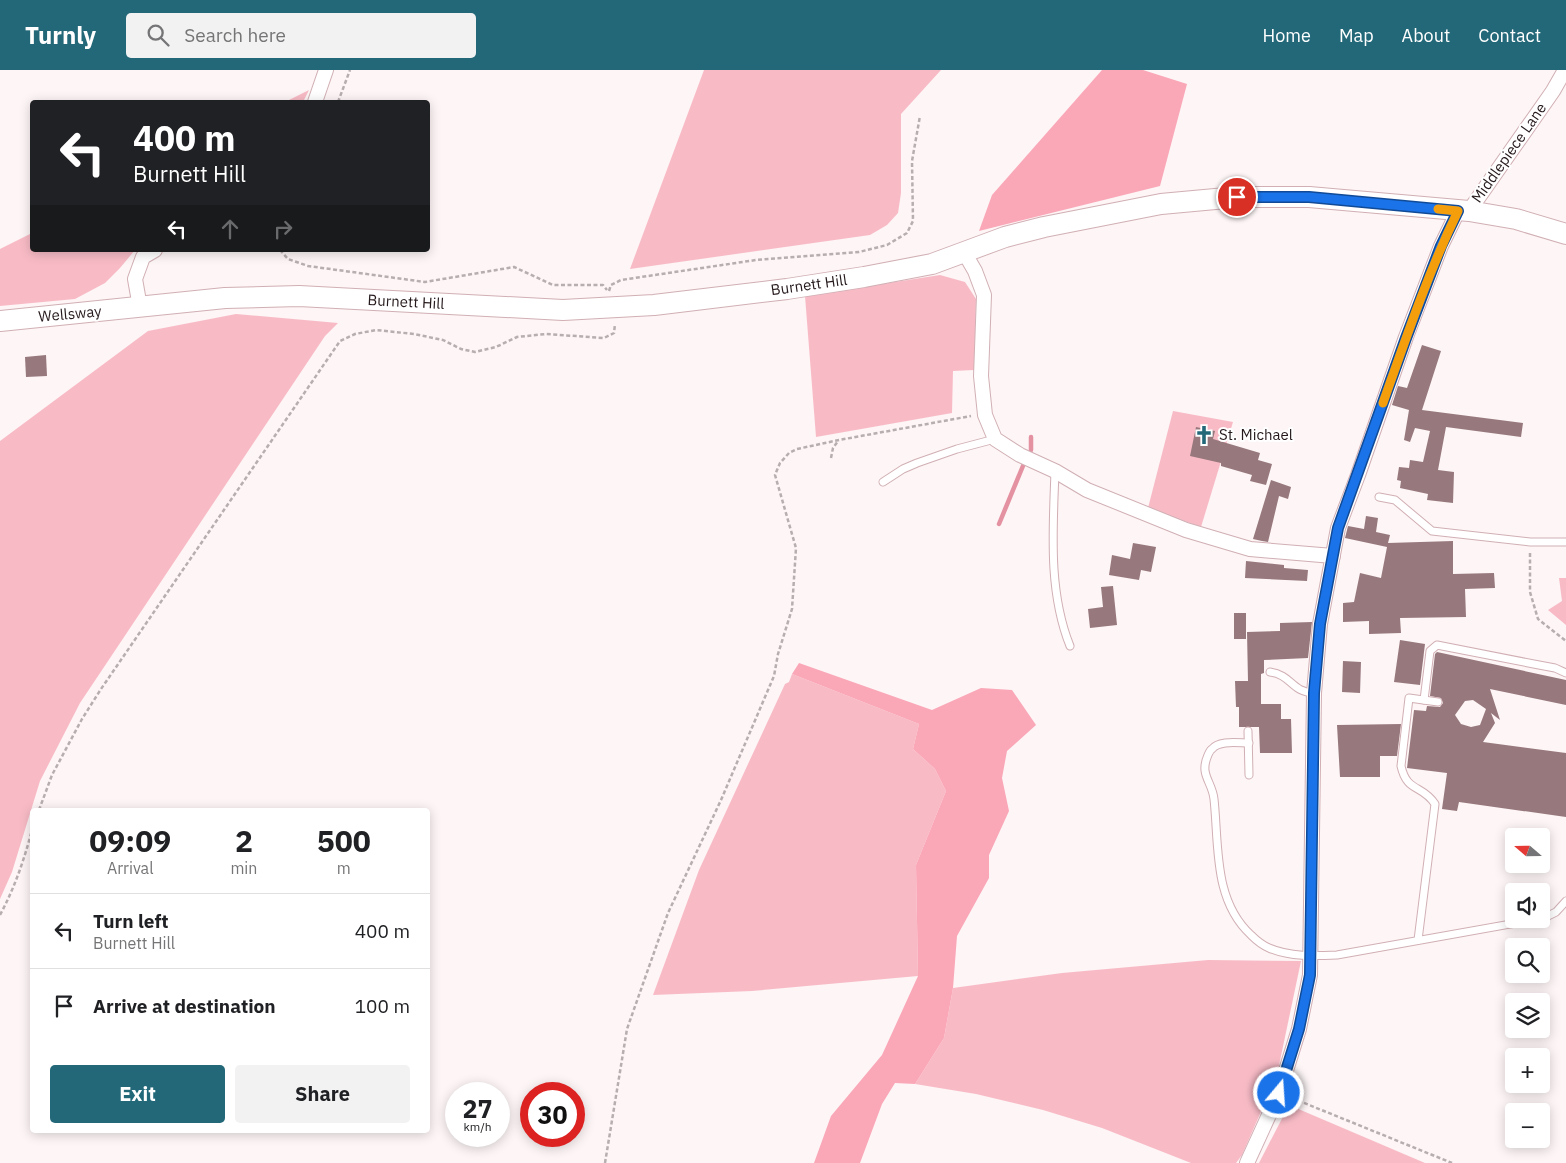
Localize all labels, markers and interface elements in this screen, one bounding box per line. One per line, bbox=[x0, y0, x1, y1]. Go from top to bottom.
search box bbox=[126, 13, 476, 58]
text: Turnly bbox=[25, 19, 96, 51]
icon: search bbox=[144, 21, 172, 49]
text: Search here bbox=[184, 23, 286, 47]
text: Home bbox=[1263, 24, 1311, 47]
text: Map bbox=[1339, 24, 1374, 47]
text: About bbox=[1402, 24, 1450, 47]
text: Contact bbox=[1478, 24, 1541, 47]
street label: Middlepiece Lane bbox=[1467, 99, 1550, 206]
text: 400 m bbox=[133, 115, 236, 161]
icon: left bbox=[50, 120, 115, 185]
text: Burnett Hill bbox=[133, 159, 246, 188]
pin bbox=[1216, 176, 1258, 218]
icon: arrive bbox=[1223, 183, 1251, 211]
icon: left bbox=[163, 215, 191, 243]
icon: ahead bbox=[216, 215, 244, 243]
icon: right bbox=[269, 215, 297, 243]
street label: Burnett Hill bbox=[770, 270, 848, 299]
street label: Burnett Hill bbox=[367, 290, 445, 313]
street label: Wellsway bbox=[38, 301, 103, 326]
church icon: St. Michael bbox=[1193, 424, 1215, 446]
place label: St. Michael bbox=[1219, 425, 1293, 444]
text: 09:09 bbox=[89, 821, 171, 860]
text: 2 bbox=[235, 821, 253, 860]
text: 500 bbox=[317, 821, 371, 860]
north arrow bbox=[1505, 828, 1550, 872]
map controls bbox=[1505, 828, 1550, 1148]
text: Arrival bbox=[107, 858, 154, 878]
text: min bbox=[230, 858, 257, 878]
text: m bbox=[337, 858, 351, 878]
button: sound bbox=[1505, 883, 1550, 928]
text: Turn left bbox=[93, 909, 169, 933]
icon: left bbox=[50, 917, 78, 945]
text: 400 m bbox=[355, 919, 410, 943]
text: Burnett Hill bbox=[93, 933, 175, 953]
button: search bbox=[1505, 938, 1550, 983]
icon: arrive bbox=[50, 992, 78, 1020]
button: layers bbox=[1505, 993, 1550, 1038]
text: Arrive at destination bbox=[93, 994, 276, 1018]
text: 100 m bbox=[355, 994, 410, 1018]
button: + bbox=[1505, 1048, 1550, 1093]
button: Exit bbox=[50, 1065, 225, 1123]
button: Share bbox=[235, 1065, 410, 1123]
position arrow bbox=[1252, 1066, 1304, 1118]
speed limit sign: 30 bbox=[520, 1082, 585, 1147]
text: 27 bbox=[462, 1092, 493, 1125]
button: − bbox=[1505, 1103, 1550, 1148]
text: km/h bbox=[463, 1119, 492, 1134]

